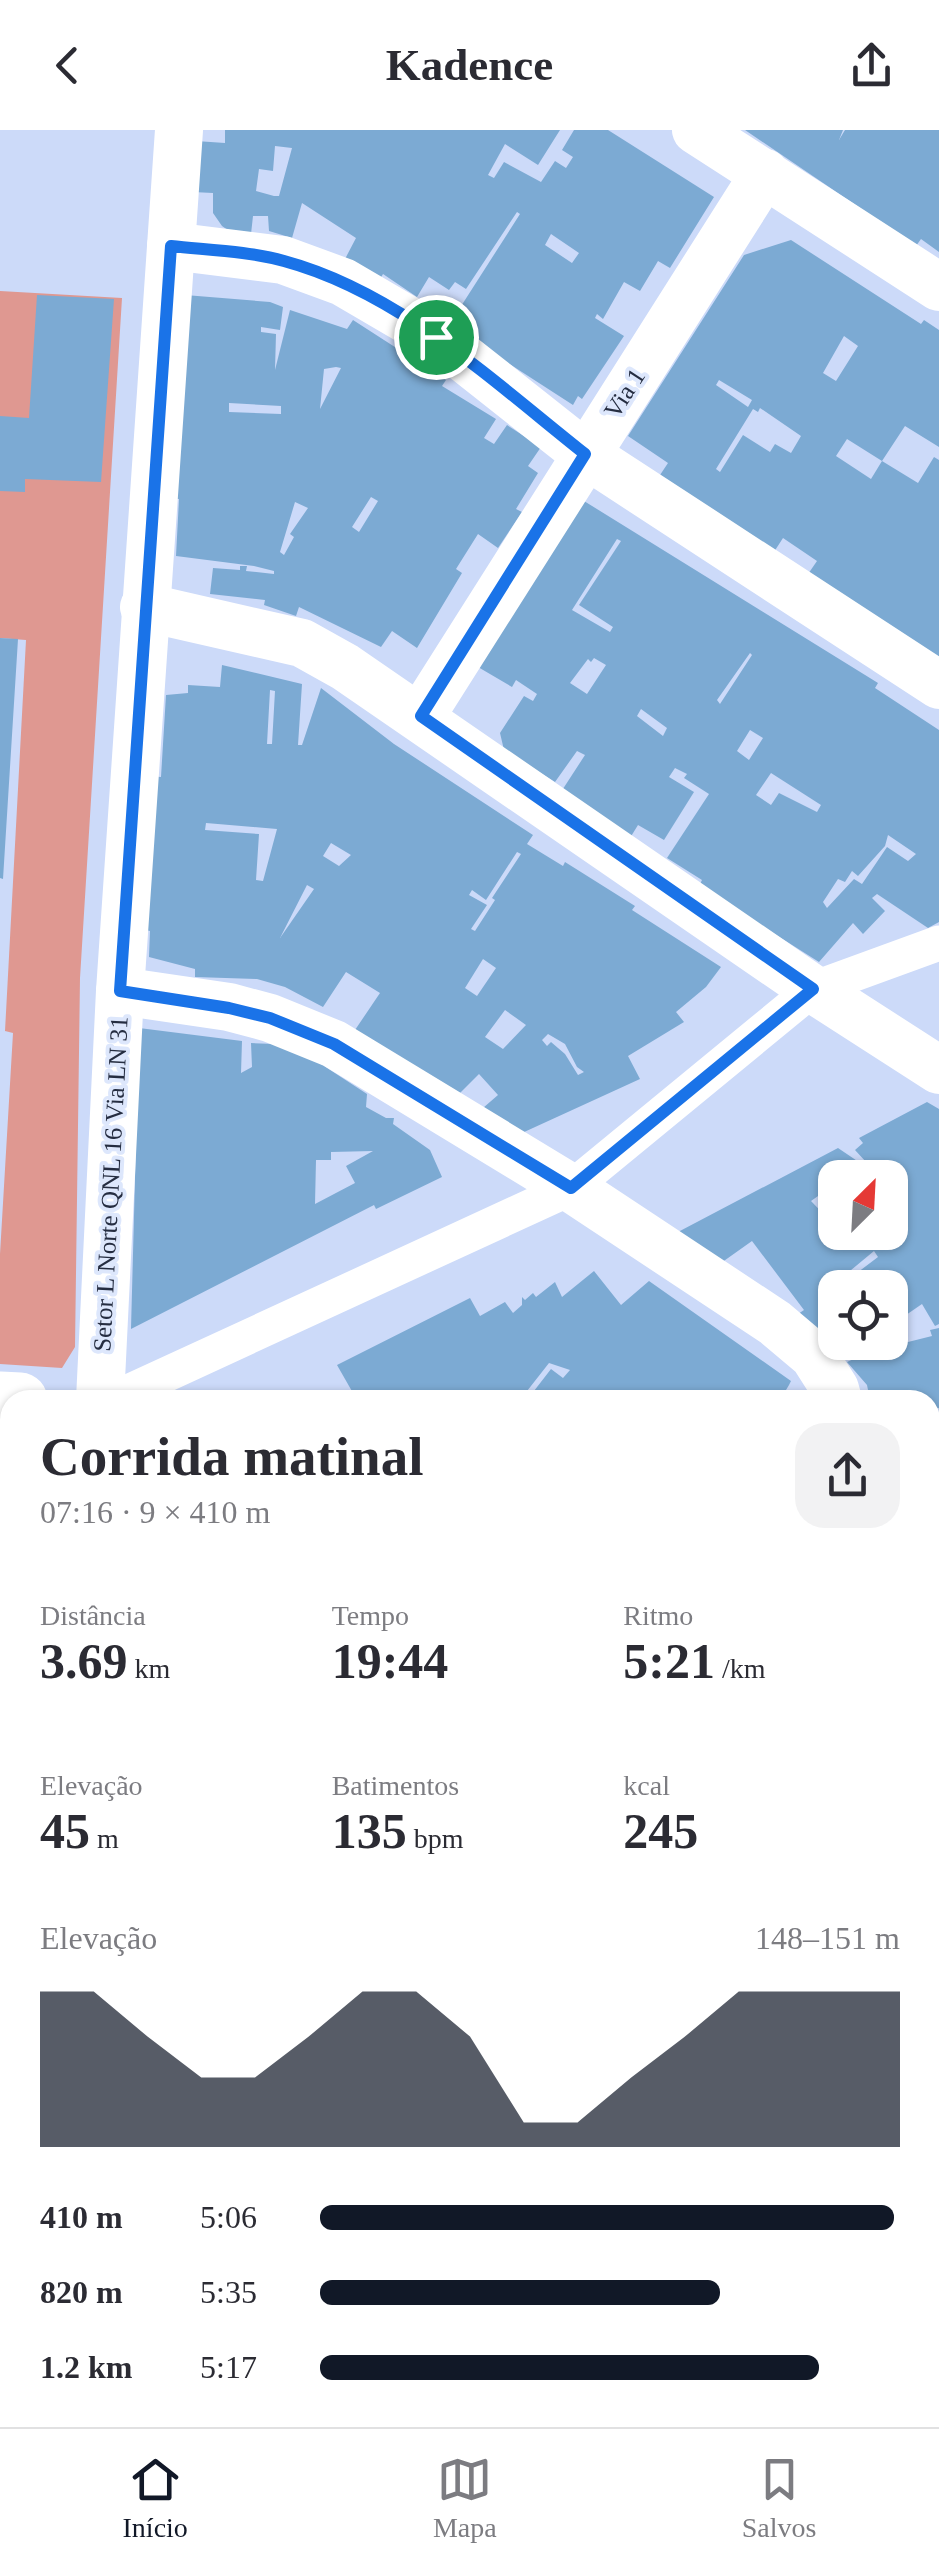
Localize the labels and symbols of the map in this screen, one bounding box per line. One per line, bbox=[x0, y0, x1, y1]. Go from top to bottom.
pin bbox=[394, 295, 479, 380]
street label: Via 1 bbox=[599, 364, 650, 423]
street label: Setor L Norte QNL 16 Via LN 31 bbox=[88, 1016, 133, 1352]
north arrow bbox=[818, 1160, 908, 1250]

